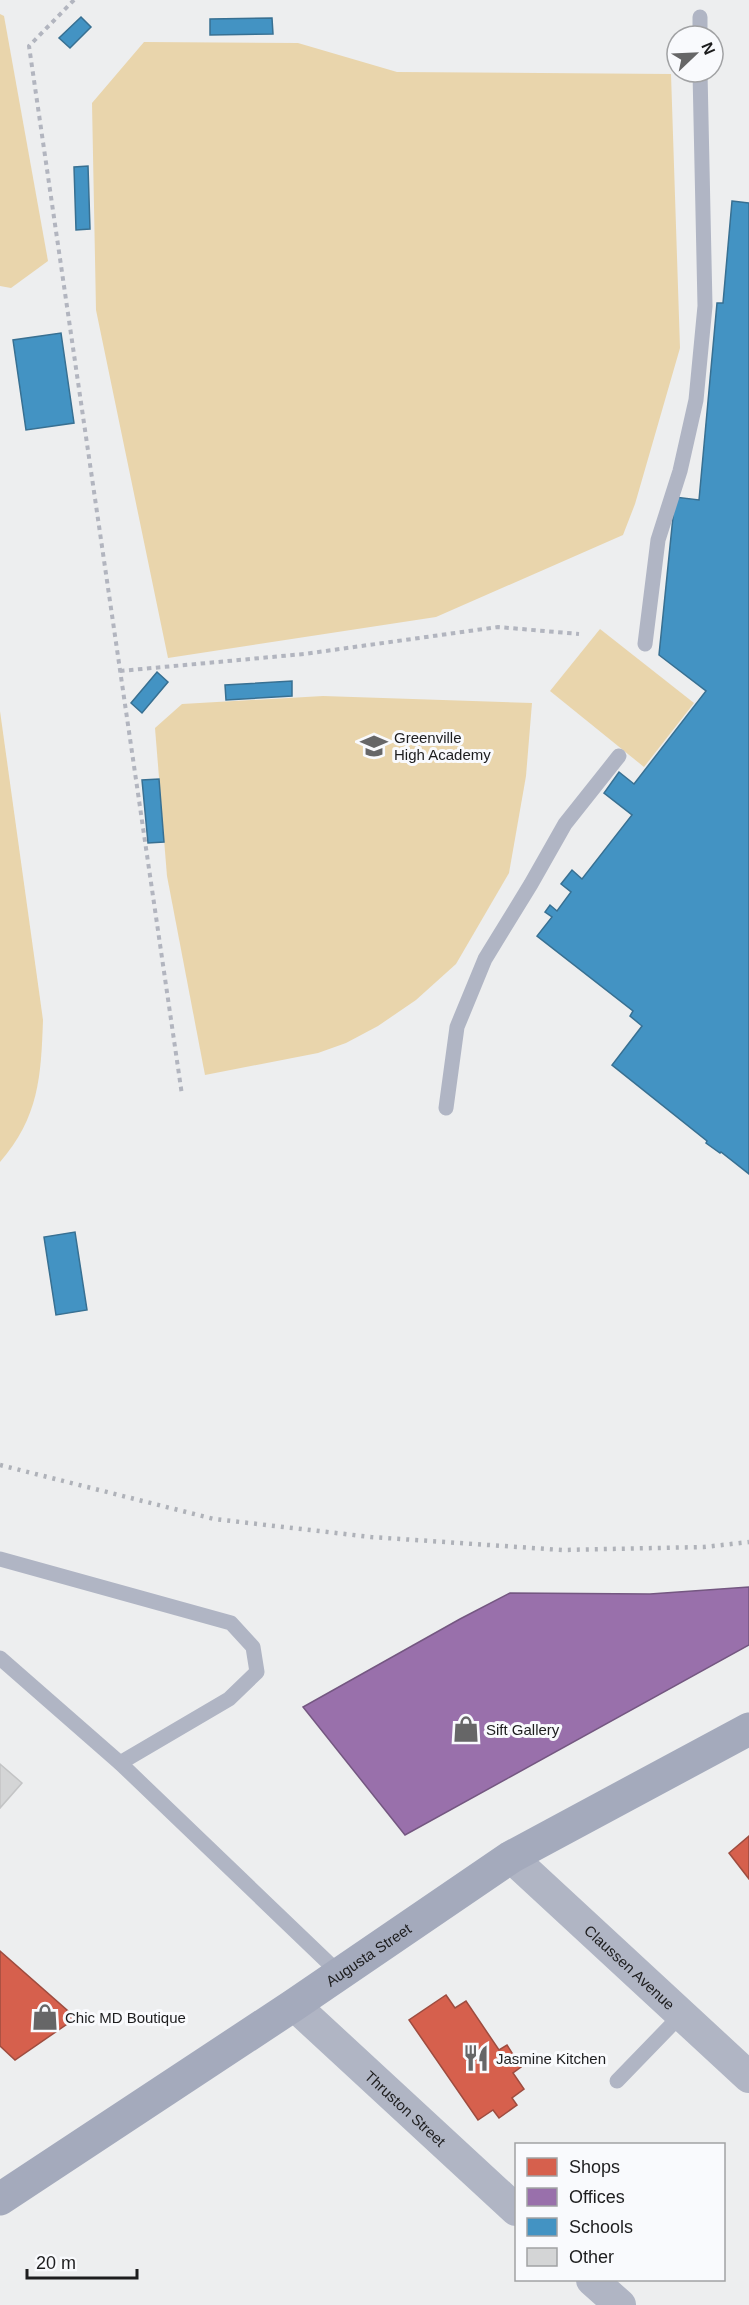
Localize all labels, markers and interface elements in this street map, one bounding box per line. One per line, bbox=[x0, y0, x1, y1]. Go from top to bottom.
north arrow bbox=[665, 24, 725, 84]
text: N bbox=[698, 40, 718, 57]
place label: Greenville High Academy bbox=[394, 729, 491, 763]
school or university icon: Greenville High Academy bbox=[359, 731, 389, 761]
shop icon: Sift Gallery bbox=[451, 1714, 481, 1744]
place label: Sift Gallery bbox=[486, 1721, 560, 1738]
street label: Augusta Street bbox=[322, 1919, 415, 1989]
street label: Claussen Avenue bbox=[581, 1921, 679, 2013]
shop icon: Chic MD Boutique bbox=[30, 2002, 60, 2032]
place label: Chic MD Boutique bbox=[65, 2009, 186, 2026]
restaurant icon: Jasmine Kitchen bbox=[461, 2043, 491, 2073]
place label: Jasmine Kitchen bbox=[496, 2050, 606, 2067]
street label: Thruston Street bbox=[362, 2067, 450, 2150]
legend bbox=[515, 2143, 725, 2281]
text: Shops bbox=[569, 2157, 620, 2177]
text: Offices bbox=[569, 2187, 625, 2207]
text: Schools bbox=[569, 2217, 633, 2237]
scale bar bbox=[27, 2242, 136, 2280]
text: Other bbox=[569, 2247, 614, 2267]
text: 20 m bbox=[36, 2253, 76, 2273]

